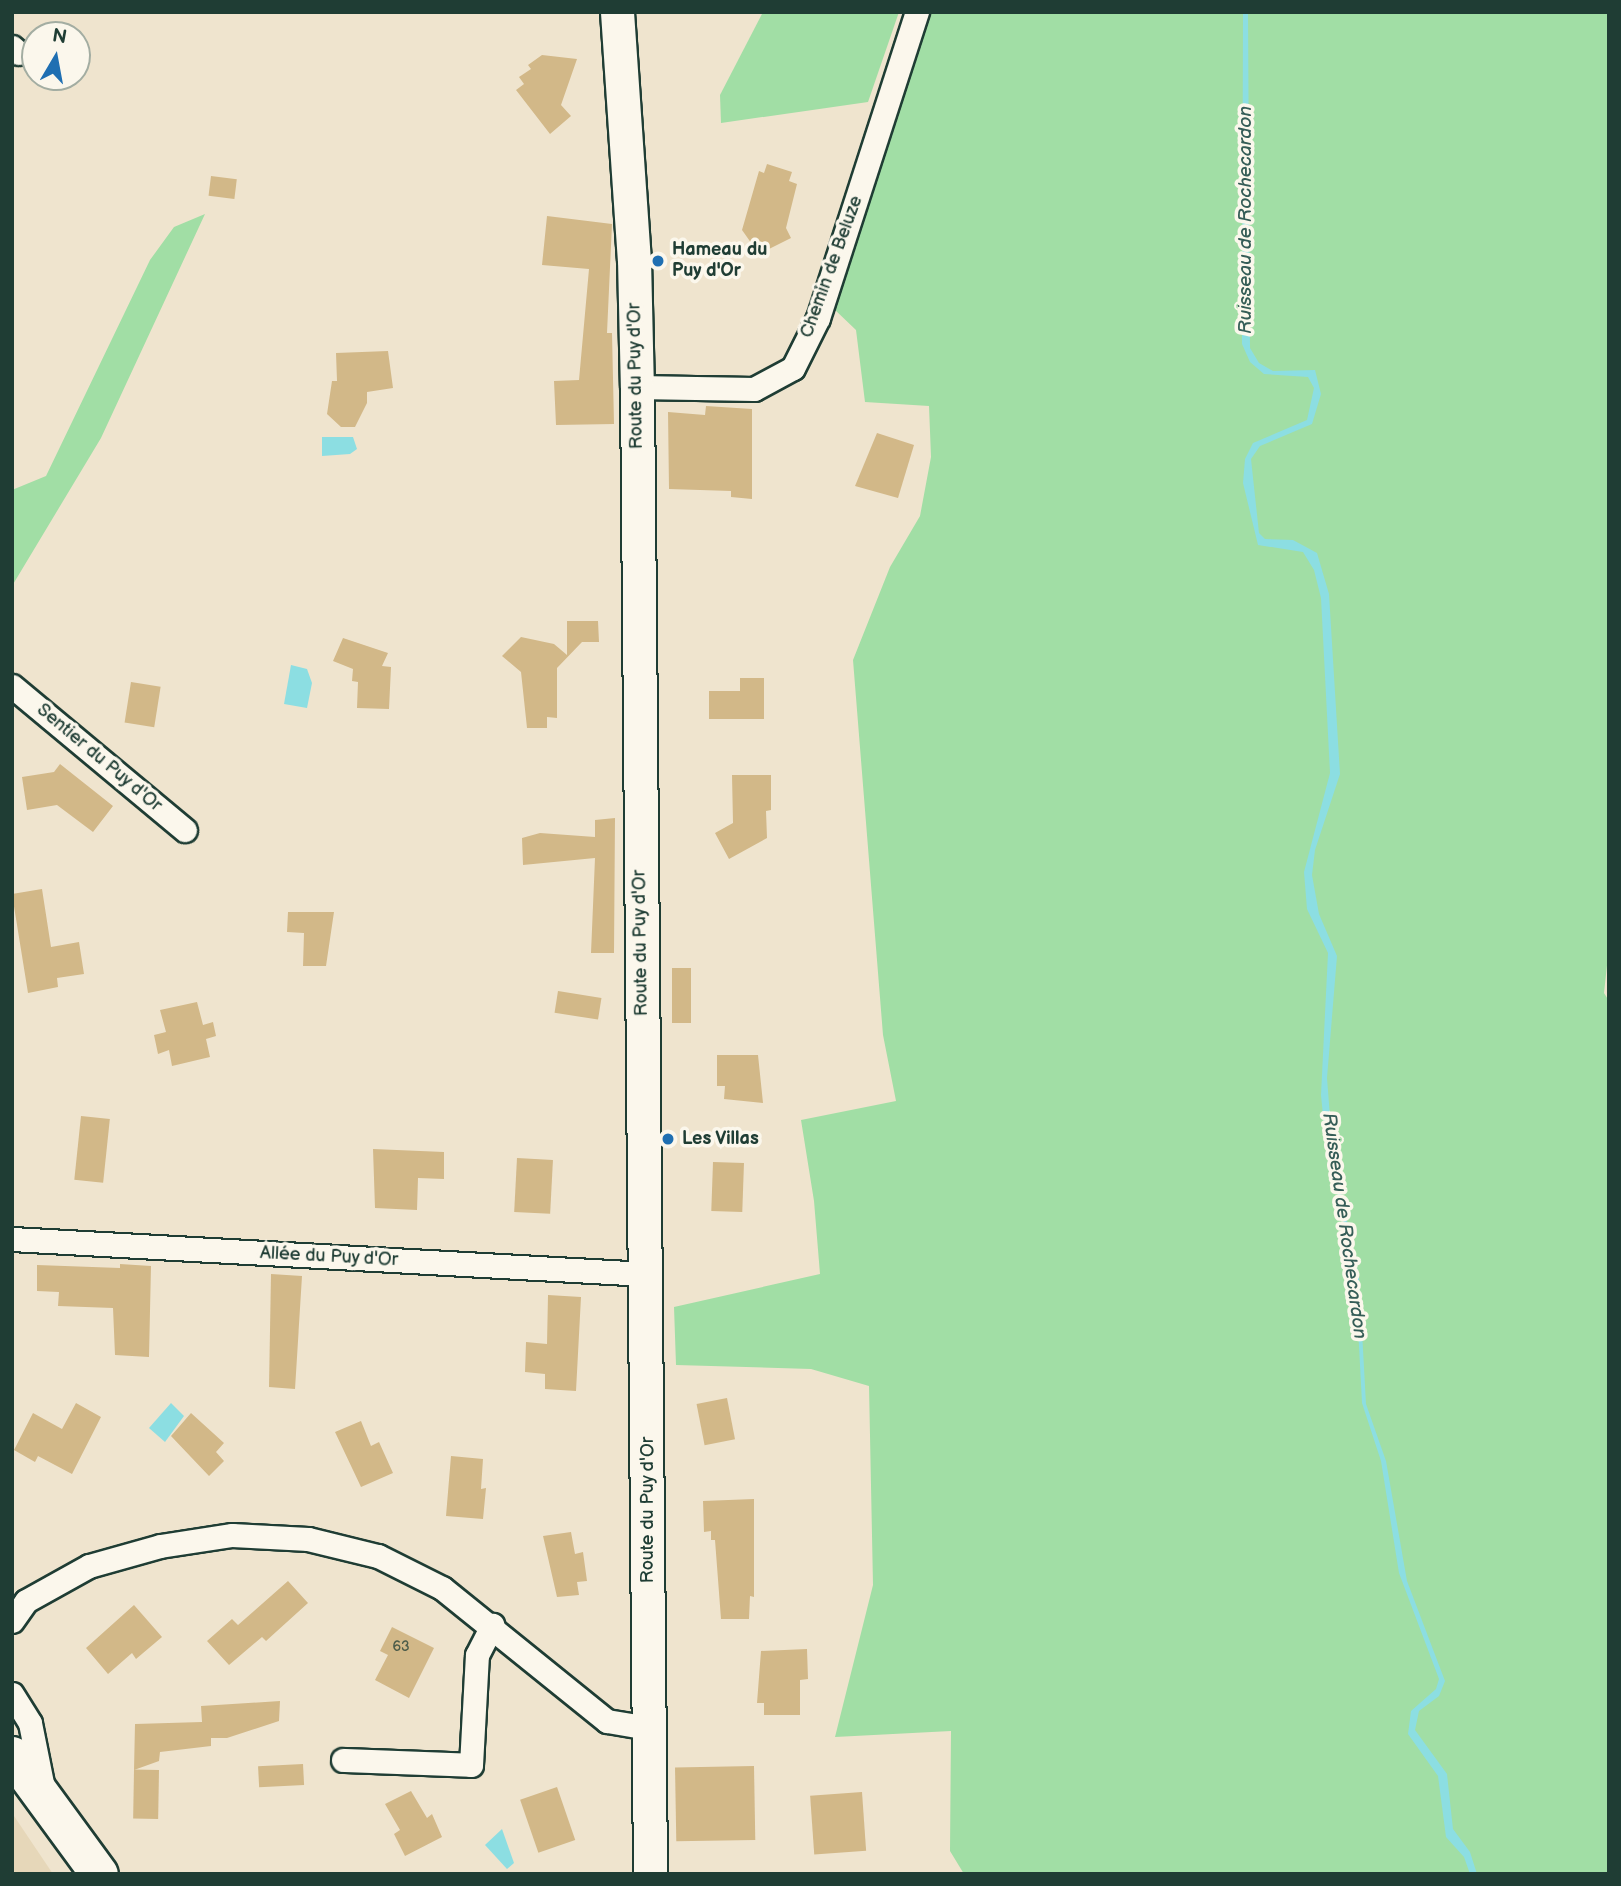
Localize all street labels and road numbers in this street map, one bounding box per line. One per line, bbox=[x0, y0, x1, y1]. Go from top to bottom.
street label: Chemin de Beluze bbox=[796, 193, 868, 341]
street label: Route du Puy d'Or bbox=[624, 302, 648, 450]
street label: Sentier du Puy d'Or bbox=[32, 699, 166, 817]
street label: Route du Puy d'Or bbox=[629, 869, 653, 1017]
street label: Allée du Puy d'Or bbox=[259, 1243, 399, 1271]
street label: Route du Puy d'Or bbox=[637, 1436, 659, 1584]

